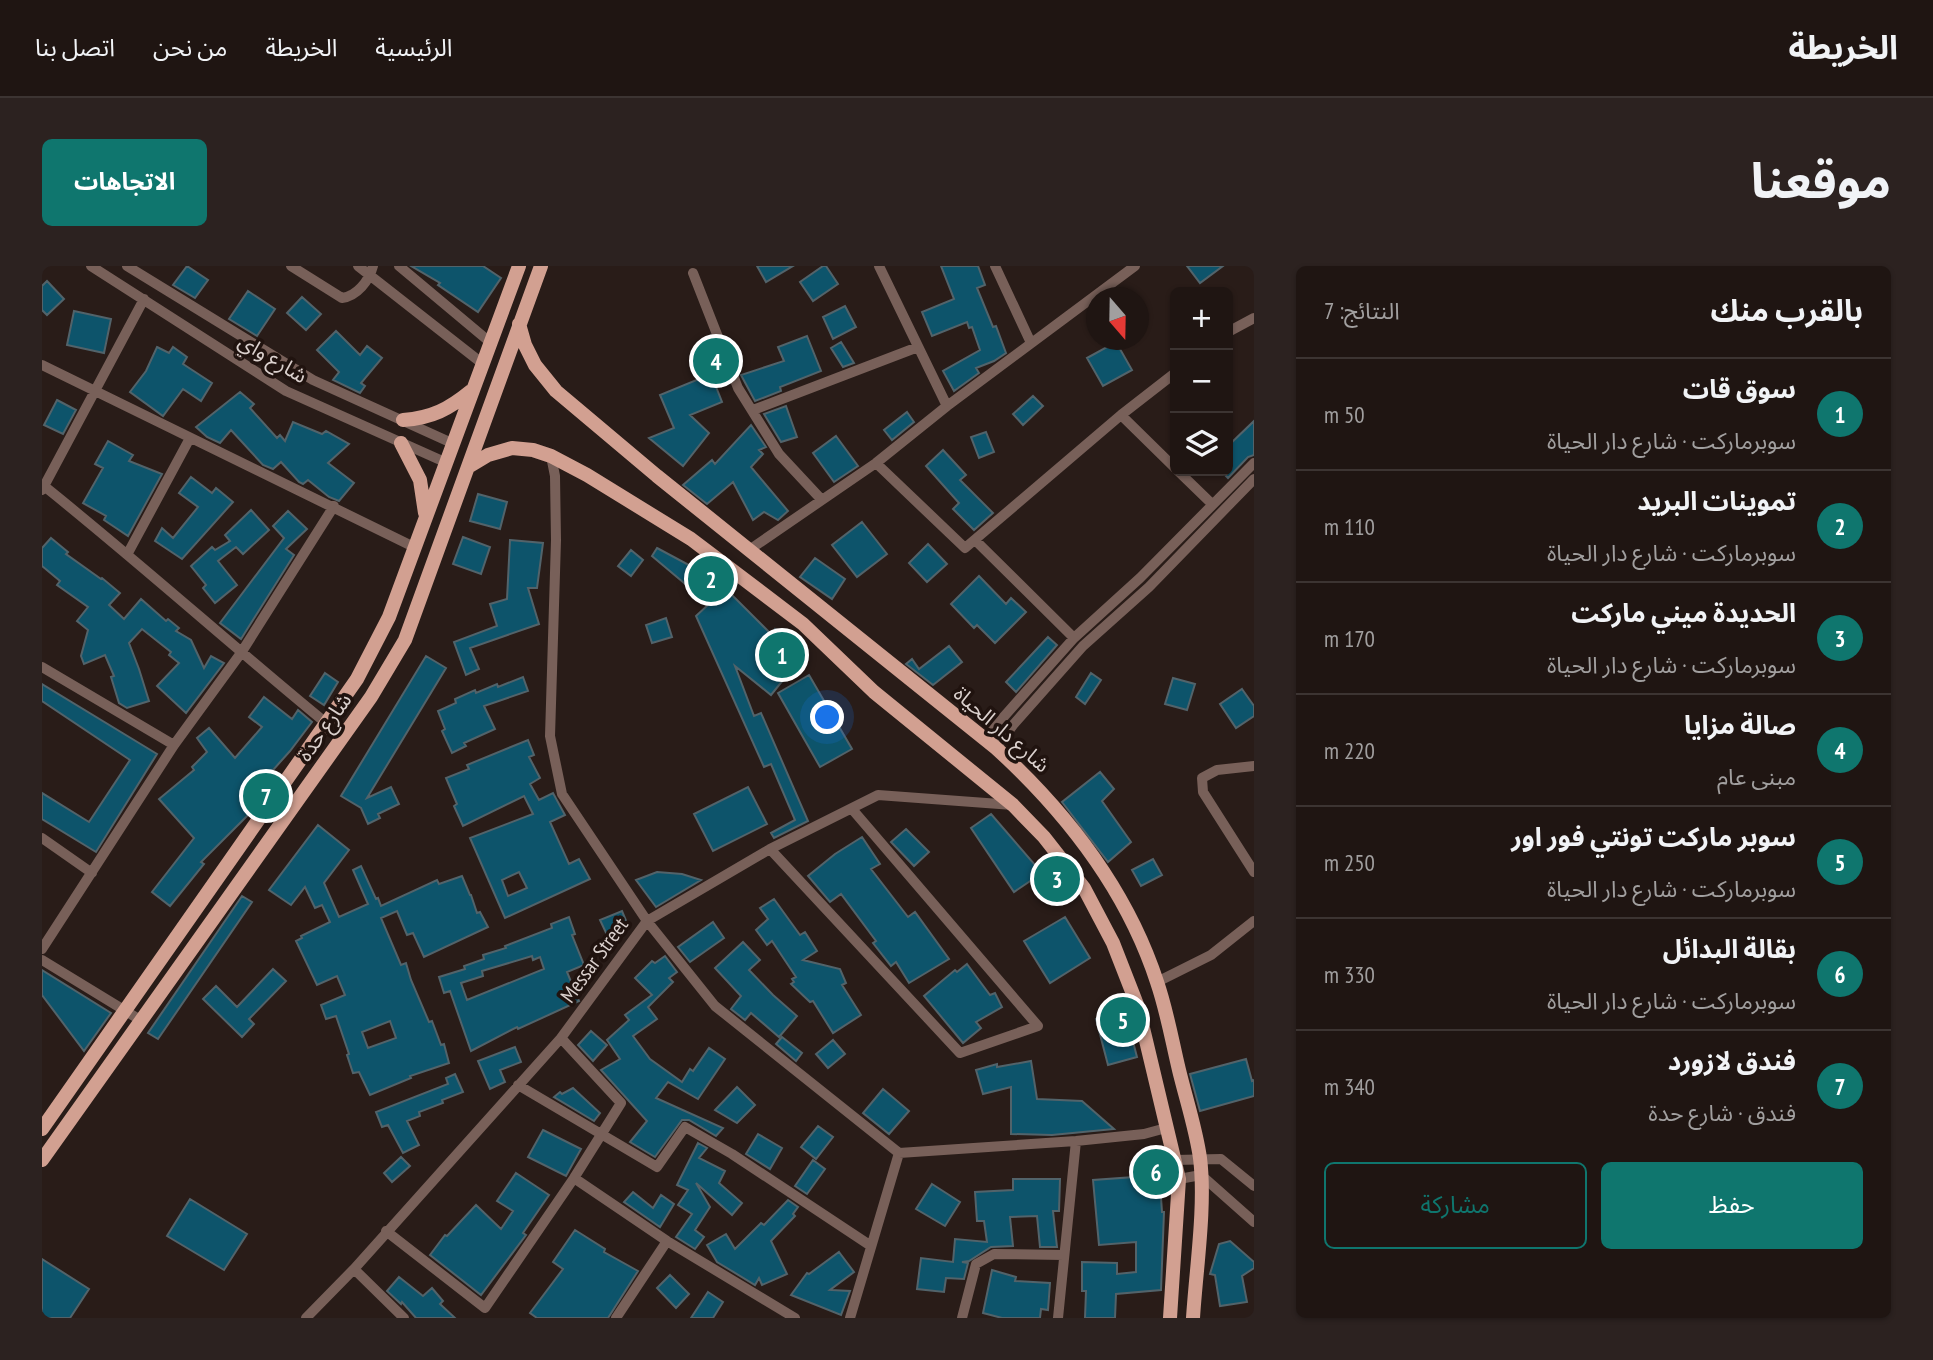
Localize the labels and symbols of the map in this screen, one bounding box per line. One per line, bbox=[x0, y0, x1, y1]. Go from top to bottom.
north arrow bbox=[1086, 287, 1149, 350]
street label: شارع واي bbox=[232, 327, 312, 392]
pin: 4 bbox=[693, 335, 739, 387]
pin: 2 bbox=[688, 553, 734, 605]
pin: 1 bbox=[759, 629, 805, 681]
street label: شارع دار الحياة bbox=[947, 680, 1056, 780]
street label: شارع حدة bbox=[291, 688, 359, 768]
your location bbox=[810, 700, 844, 734]
pin: 7 bbox=[243, 770, 289, 822]
pin: 3 bbox=[1034, 853, 1080, 905]
street label: Messar Street bbox=[554, 912, 634, 1008]
pin: 5 bbox=[1100, 994, 1146, 1046]
pin: 6 bbox=[1133, 1146, 1179, 1198]

